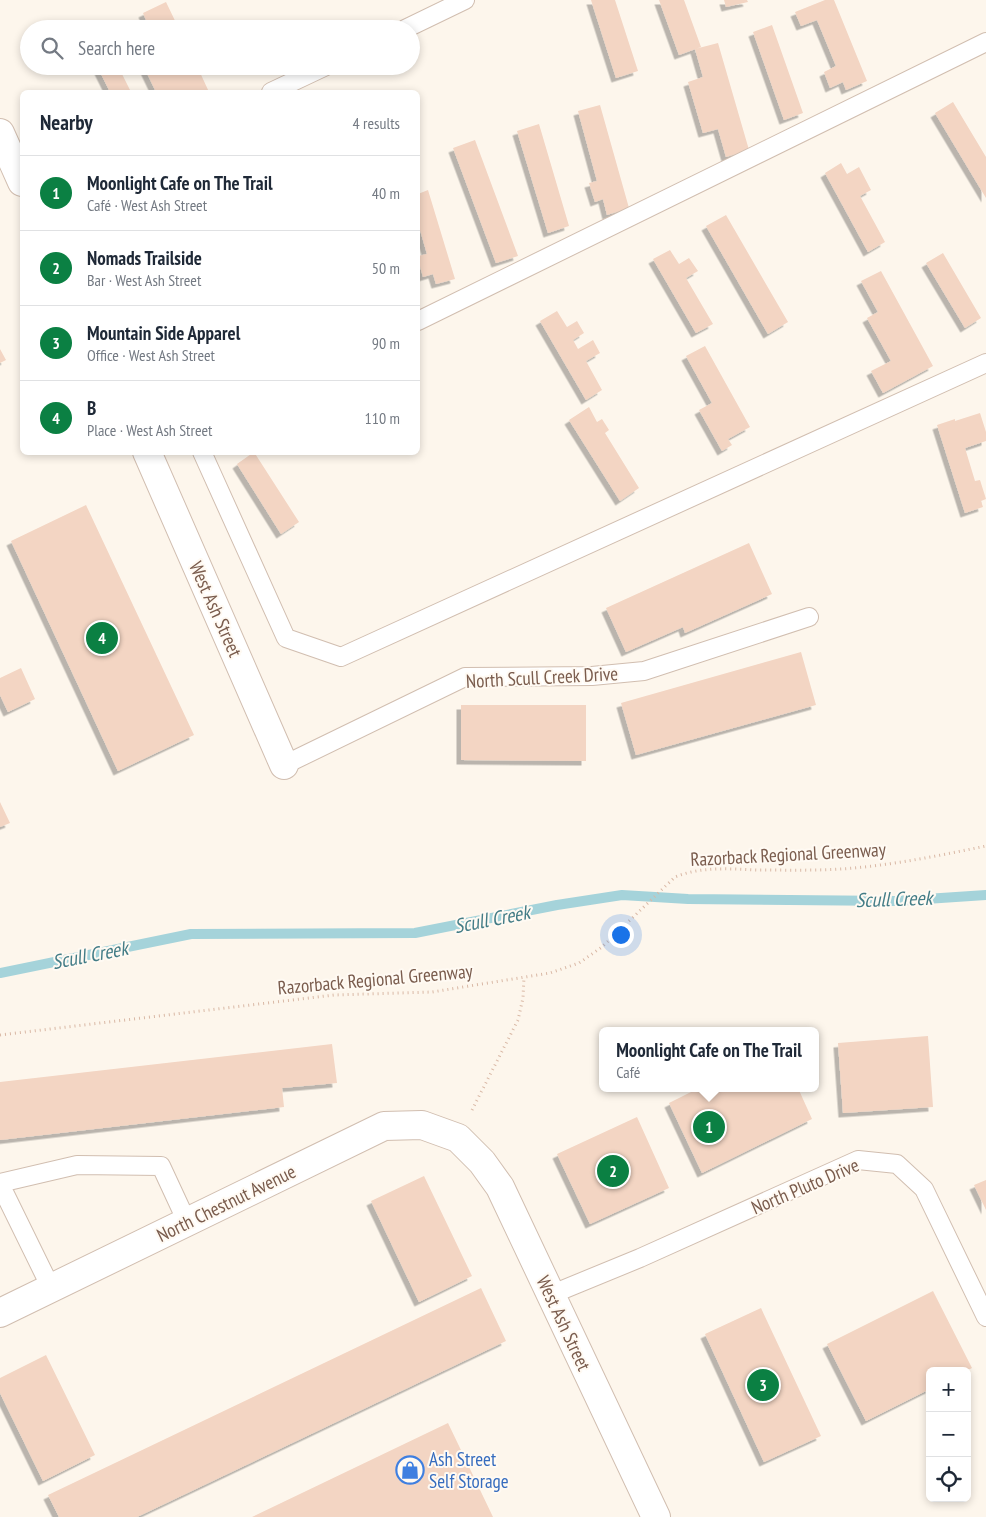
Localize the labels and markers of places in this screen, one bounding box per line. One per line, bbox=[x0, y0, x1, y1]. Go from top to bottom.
pin: 4 bbox=[86, 619, 118, 657]
pin: 1 bbox=[693, 1108, 725, 1146]
pin: 2 bbox=[597, 1152, 629, 1190]
pin: 3 bbox=[747, 1366, 779, 1404]
place label: Ash Street Self Storage bbox=[429, 1447, 509, 1493]
shop icon: Ash Street Self Storage bbox=[395, 1455, 425, 1485]

